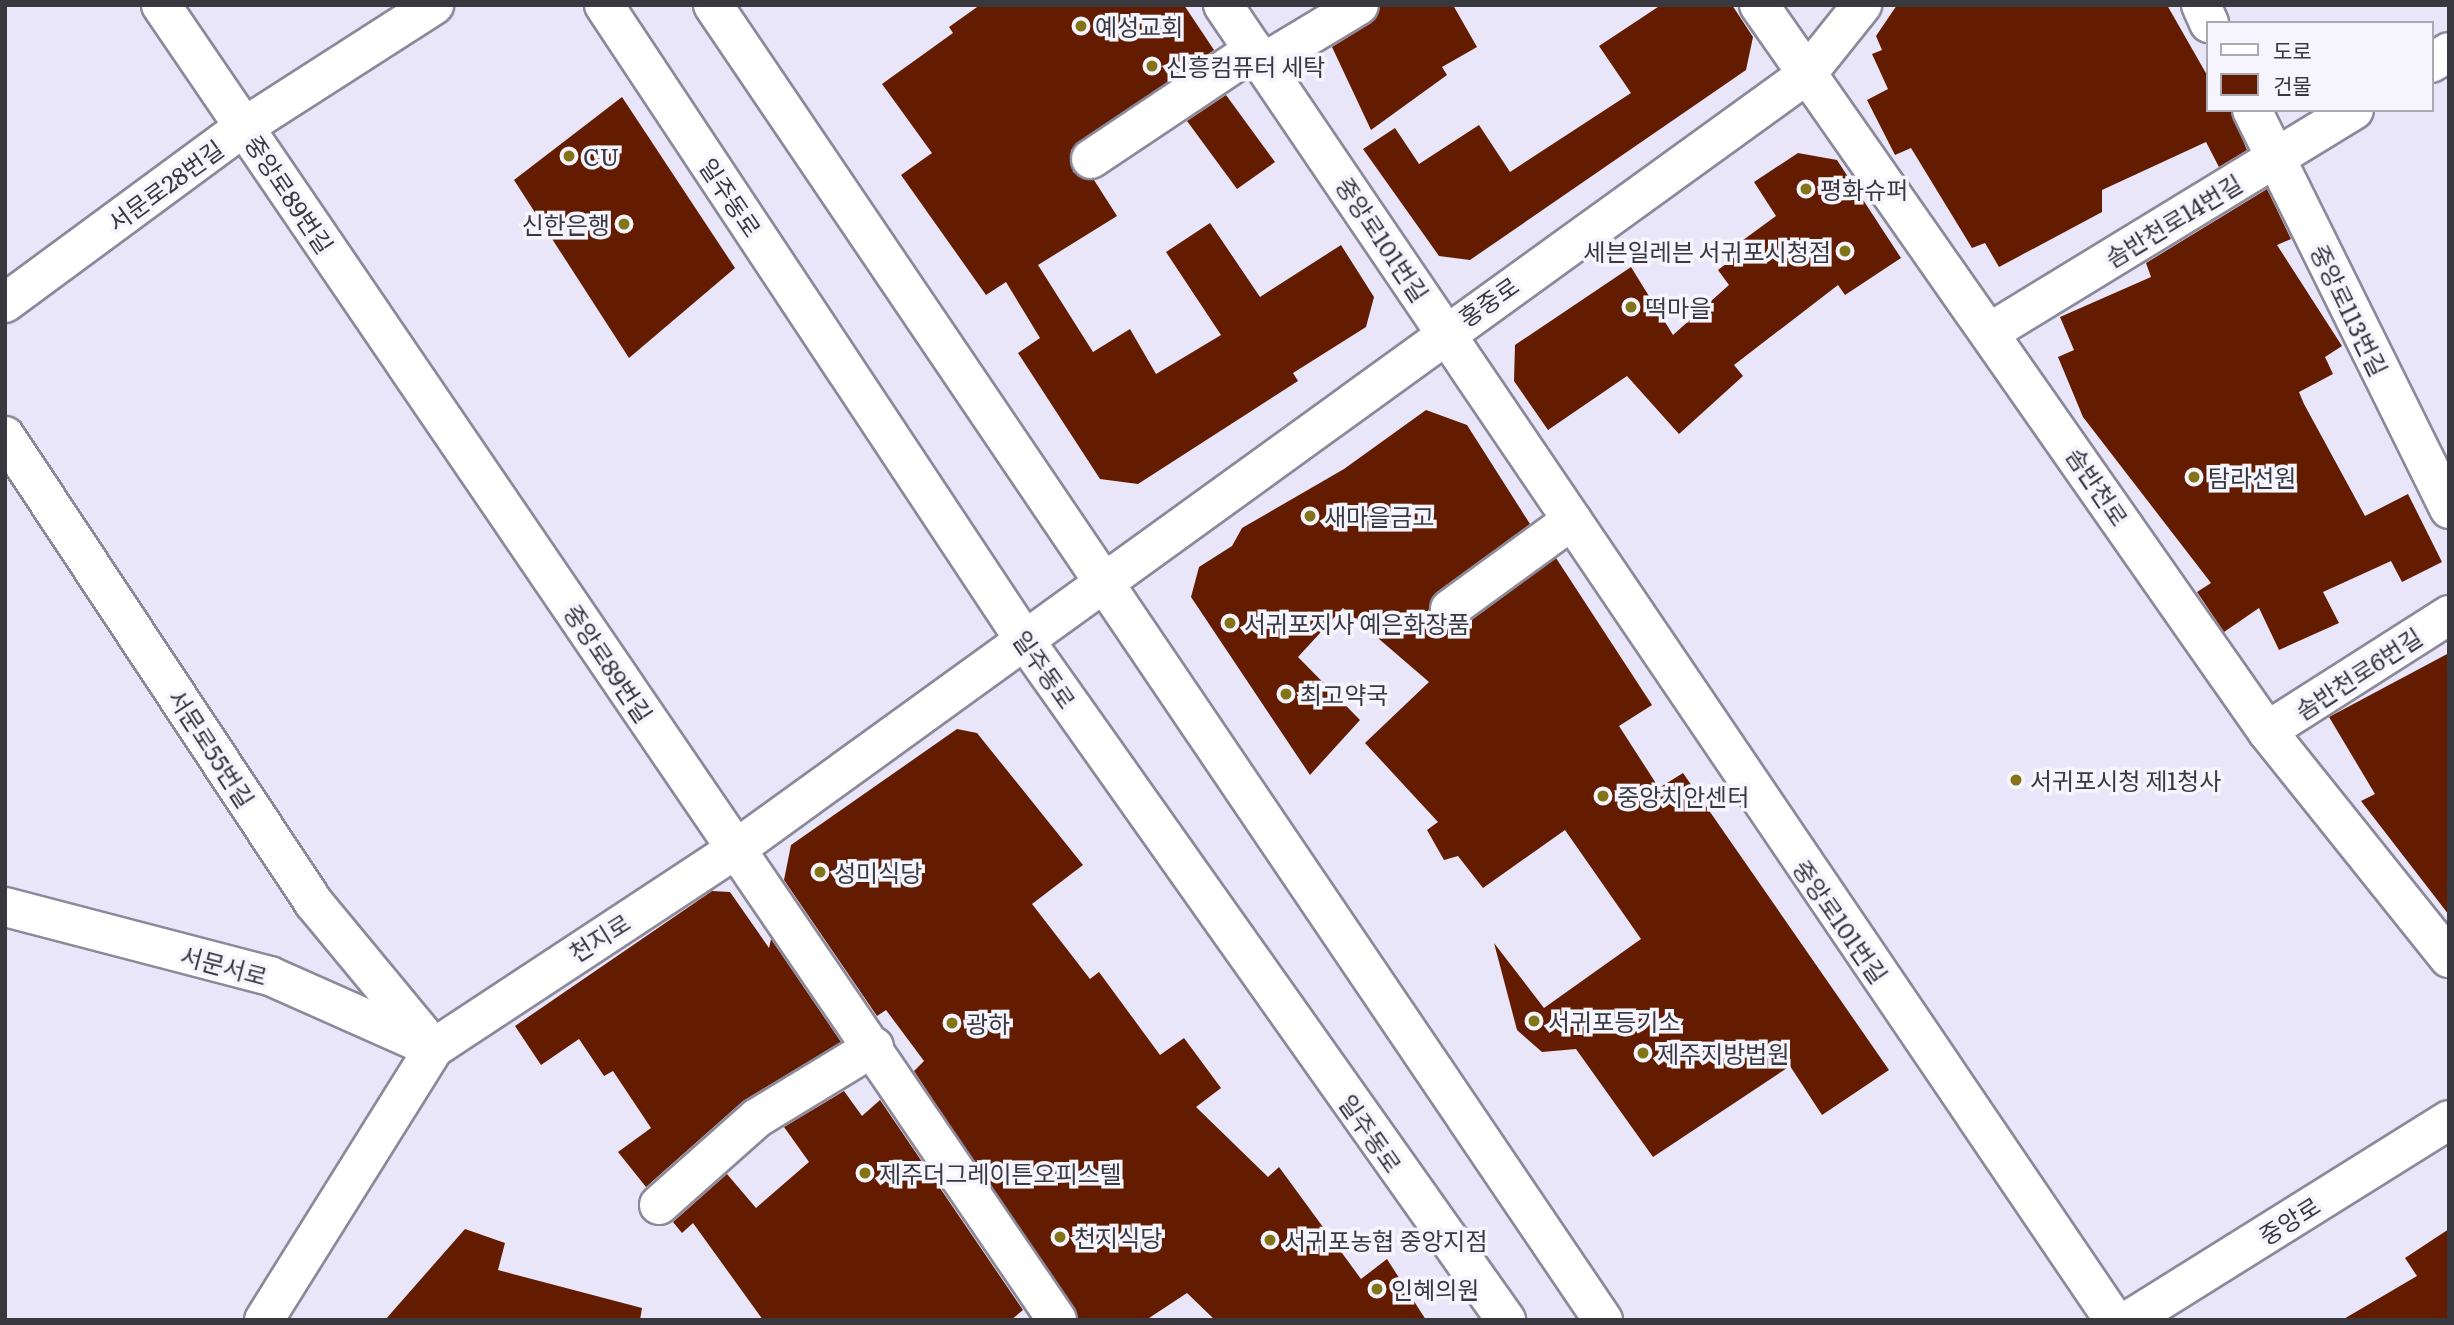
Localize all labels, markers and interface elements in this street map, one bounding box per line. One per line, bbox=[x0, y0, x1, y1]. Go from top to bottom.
place label: 예성교회 bbox=[1095, 12, 1183, 40]
marker: 예성교회 bbox=[1073, 18, 1089, 34]
legend bbox=[2206, 21, 2433, 112]
text: 도로 bbox=[2273, 34, 2312, 65]
place label: 신흥컴퓨터 세탁 bbox=[1166, 52, 1325, 80]
marker: 신흥컴퓨터 세탁 bbox=[1144, 58, 1160, 74]
text: 건물 bbox=[2273, 69, 2312, 100]
street label: 중앙로89번길 bbox=[240, 130, 340, 258]
street label: 서문로28번길 bbox=[102, 133, 228, 237]
place label: CU bbox=[583, 142, 619, 170]
marker: CU bbox=[561, 148, 577, 164]
street label: 일주동로 bbox=[694, 152, 768, 242]
street label: 솜반천로14번길 bbox=[2099, 168, 2247, 272]
street label: 중앙로101번길 bbox=[1331, 171, 1435, 307]
place label: 평화슈퍼 bbox=[1820, 175, 1908, 203]
marker: 평화슈퍼 bbox=[1798, 181, 1814, 197]
place label: 신한은행 bbox=[522, 210, 610, 238]
marker: 신한은행 bbox=[616, 216, 632, 232]
place label: 세븐일레븐 서귀포시청점 bbox=[1583, 237, 1831, 265]
street label: 중앙로113번길 bbox=[2306, 239, 2394, 381]
marker: 세븐일레븐 서귀포시청점 bbox=[1837, 243, 1853, 259]
street label: 홍중로 bbox=[1453, 270, 1523, 332]
place label: 떡마을 bbox=[1645, 293, 1711, 321]
marker: 떡마을 bbox=[1623, 299, 1639, 315]
street label: 솜반천로 bbox=[2061, 441, 2135, 531]
place label: 탐라선원 bbox=[2208, 463, 2296, 491]
marker: 탐라선원 bbox=[2186, 469, 2202, 485]
place label: 새마을금고 bbox=[1324, 502, 1434, 530]
marker: 새마을금고 bbox=[1302, 508, 1318, 524]
street label: 중앙로89번길 bbox=[559, 599, 659, 727]
place label: 서귀포지사 예은화장품 bbox=[1244, 609, 1470, 637]
marker: 서귀포지사 예은화장품 bbox=[1222, 615, 1238, 631]
street label: 솜반천로6번길 bbox=[2289, 621, 2427, 725]
street label: 일주동로 bbox=[1008, 625, 1082, 713]
place label: 최고약국 bbox=[1300, 680, 1388, 708]
street label: 서문로55번길 bbox=[163, 684, 261, 812]
marker: 최고약국 bbox=[1278, 686, 1294, 702]
place label: 서귀포시청 제1청사 bbox=[2030, 766, 2221, 794]
marker: 서귀포시청 제1청사 bbox=[2008, 772, 2024, 788]
place label: 중앙치안센터 bbox=[1617, 782, 1749, 810]
marker: 중앙치안센터 bbox=[1595, 788, 1611, 804]
street label: 중앙로101번길 bbox=[1788, 854, 1894, 988]
place label: 성미식당 bbox=[834, 858, 922, 886]
marker: 성미식당 bbox=[812, 864, 828, 880]
street label: 천지로 bbox=[563, 907, 635, 967]
street label: 서문서로 bbox=[178, 940, 270, 990]
place label: 서귀포등기소 bbox=[1548, 1007, 1680, 1035]
place label: 광하 bbox=[966, 1009, 1010, 1037]
marker: 서귀포등기소 bbox=[1526, 1013, 1542, 1029]
marker: 광하 bbox=[944, 1015, 960, 1031]
place label: 제주지방법원 bbox=[1657, 1039, 1789, 1067]
marker: 제주지방법원 bbox=[1635, 1045, 1651, 1061]
street label: 일주동로 bbox=[1334, 1089, 1408, 1177]
place label: 제주더그레이튼오피스텔 bbox=[879, 1159, 1122, 1187]
marker: 제주더그레이튼오피스텔 bbox=[857, 1165, 873, 1181]
street label: 중앙로 bbox=[2253, 1190, 2325, 1250]
place label: 천지식당 bbox=[1074, 1223, 1162, 1251]
place label: 서귀포농협 중앙지점 bbox=[1284, 1226, 1488, 1254]
marker: 천지식당 bbox=[1052, 1229, 1068, 1245]
marker: 서귀포농협 중앙지점 bbox=[1262, 1232, 1278, 1248]
place label: 인혜의원 bbox=[1391, 1275, 1479, 1303]
marker: 인혜의원 bbox=[1369, 1281, 1385, 1297]

